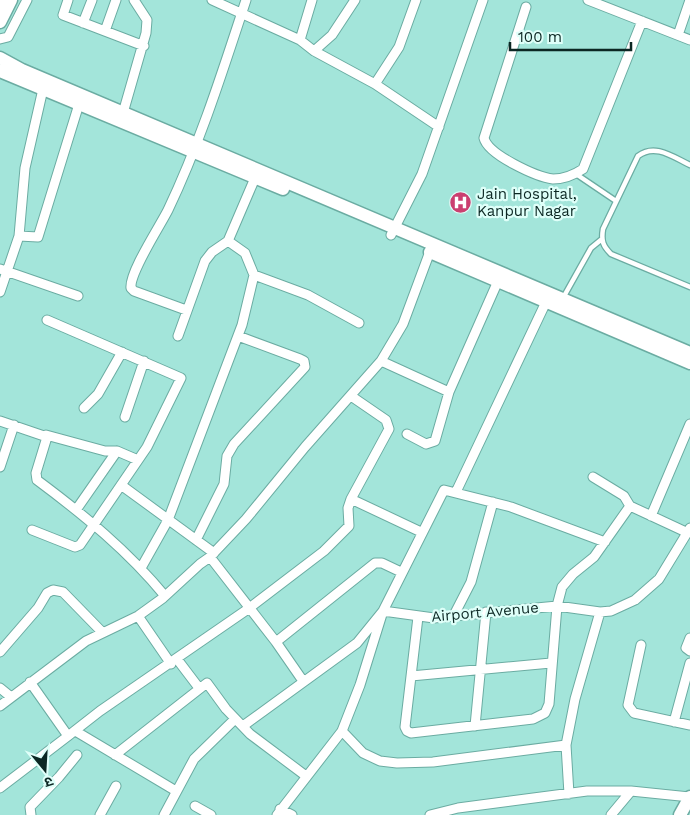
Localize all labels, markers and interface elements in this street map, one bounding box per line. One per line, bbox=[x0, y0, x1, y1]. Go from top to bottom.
scale bar bbox=[510, 20, 631, 52]
text: 100 m bbox=[518, 28, 562, 46]
place label: Jain Hospital, Kanpur Nagar bbox=[477, 185, 577, 220]
hospital icon: Jain Hospital, Kanpur Nagar bbox=[449, 191, 473, 215]
street label: Airport Avenue bbox=[430, 598, 540, 626]
north arrow bbox=[20, 745, 70, 795]
text: उ bbox=[42, 773, 55, 791]

